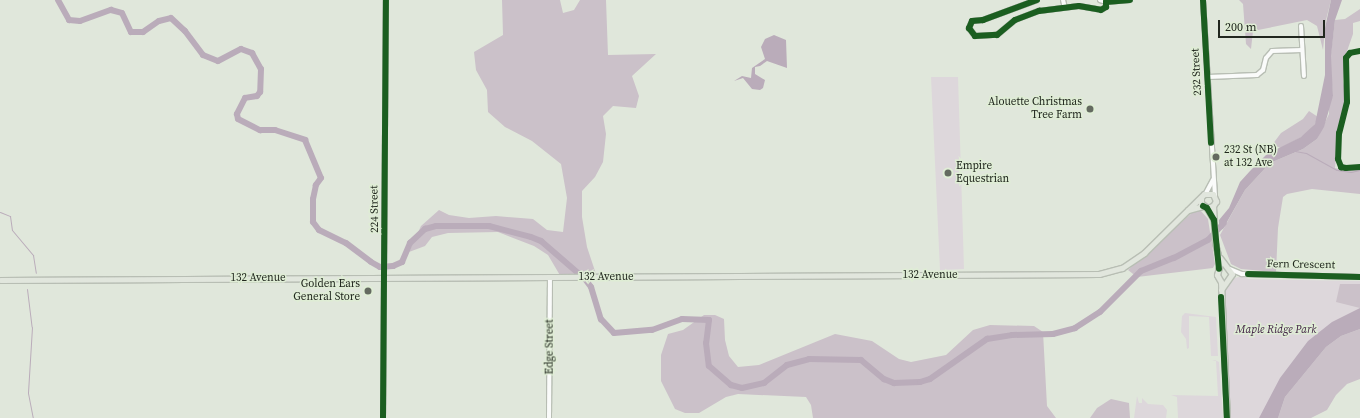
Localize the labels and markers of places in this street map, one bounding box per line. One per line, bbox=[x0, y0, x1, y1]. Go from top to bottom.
place label: Alouette Christmas Tree Farm bbox=[988, 96, 1082, 122]
marker: Alouette Christmas Tree Farm bbox=[1085, 104, 1095, 114]
place label: 232 St (NB) at 132 Ave bbox=[1224, 144, 1277, 170]
marker: 232 St (NB) at 132 Ave bbox=[1211, 152, 1221, 162]
place label: Empire Equestrian bbox=[956, 160, 1009, 186]
marker: Empire Equestrian bbox=[943, 168, 953, 178]
place label: Golden Ears General Store bbox=[293, 278, 360, 304]
marker: Golden Ears General Store bbox=[363, 286, 373, 296]

